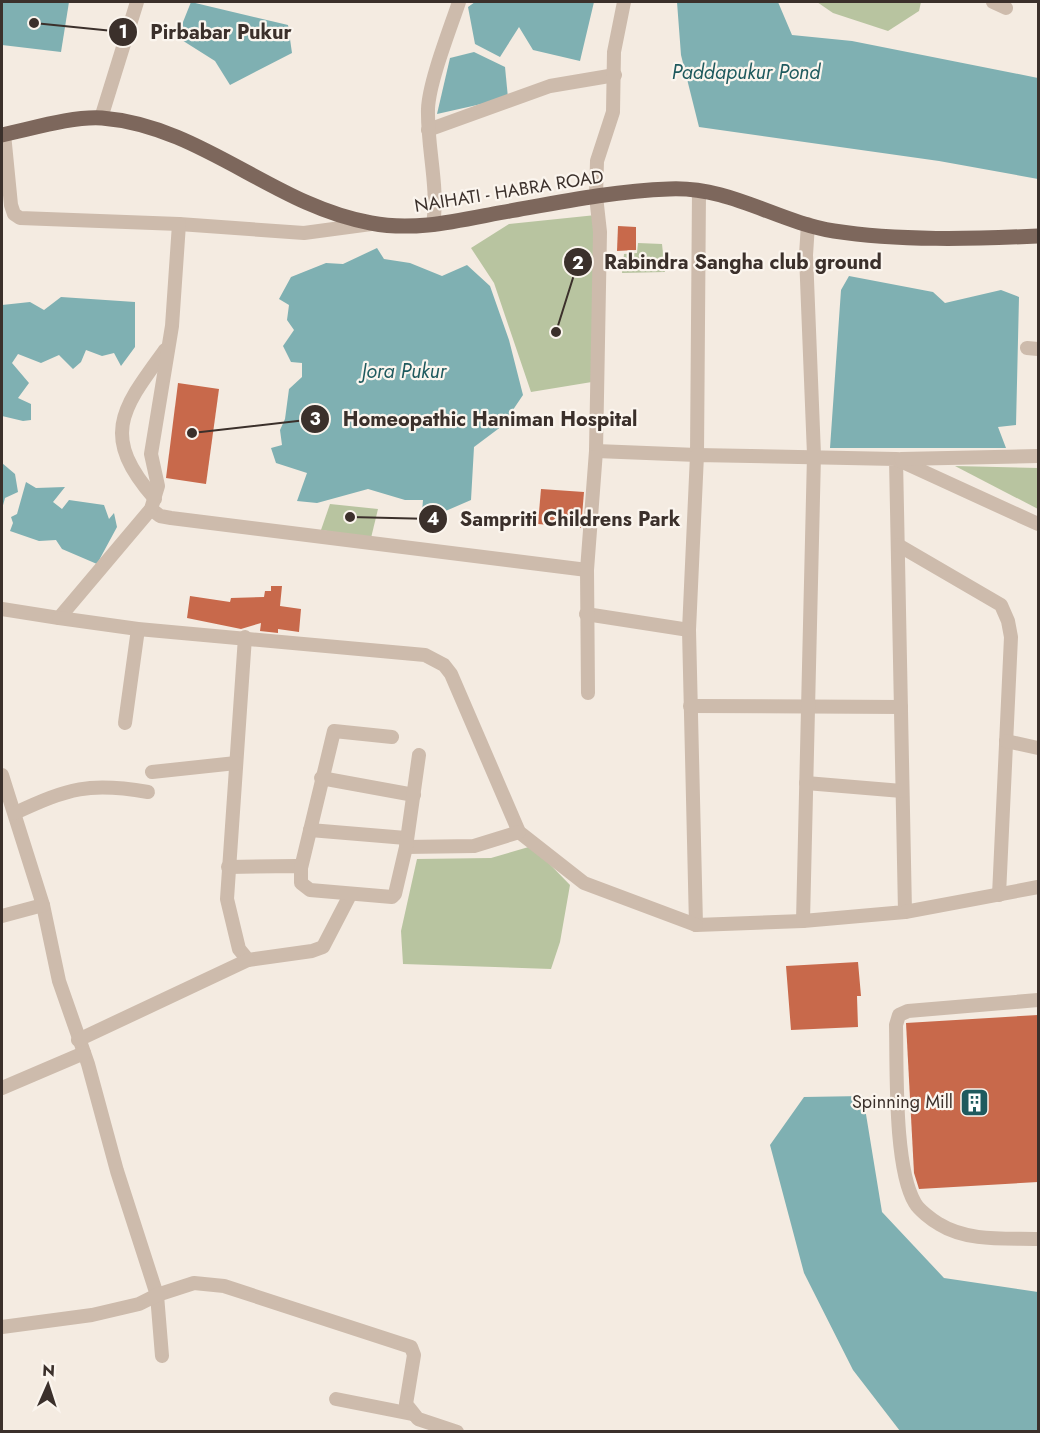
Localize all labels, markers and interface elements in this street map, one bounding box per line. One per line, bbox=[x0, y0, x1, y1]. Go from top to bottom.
callout: Pirbabar Pukur bbox=[108, 13, 303, 51]
text: Pirbabar Pukur bbox=[150, 18, 292, 47]
text: 1 bbox=[118, 19, 128, 45]
water label: Paddapukur Pond bbox=[672, 58, 821, 87]
street label: NAIHATI - HABRA ROAD bbox=[413, 163, 605, 219]
callout: Rabindra Sangha club ground bbox=[563, 243, 894, 281]
text: Rabindra Sangha club ground bbox=[604, 248, 882, 277]
text: 2 bbox=[572, 250, 584, 276]
water label: Jora Pukur bbox=[358, 357, 448, 386]
callout: Homeopathic Haniman Hospital bbox=[300, 400, 649, 438]
text: Homeopathic Haniman Hospital bbox=[343, 405, 637, 434]
text: 3 bbox=[309, 406, 321, 432]
callout: Sampriti Childrens Park bbox=[418, 500, 692, 538]
text: Sampriti Childrens Park bbox=[460, 505, 681, 534]
text: 4 bbox=[427, 506, 439, 532]
building icon: Spinning Mill bbox=[958, 1086, 990, 1118]
place label: Spinning Mill bbox=[852, 1089, 953, 1115]
north arrow bbox=[18, 1355, 78, 1415]
text: N bbox=[42, 1359, 56, 1382]

